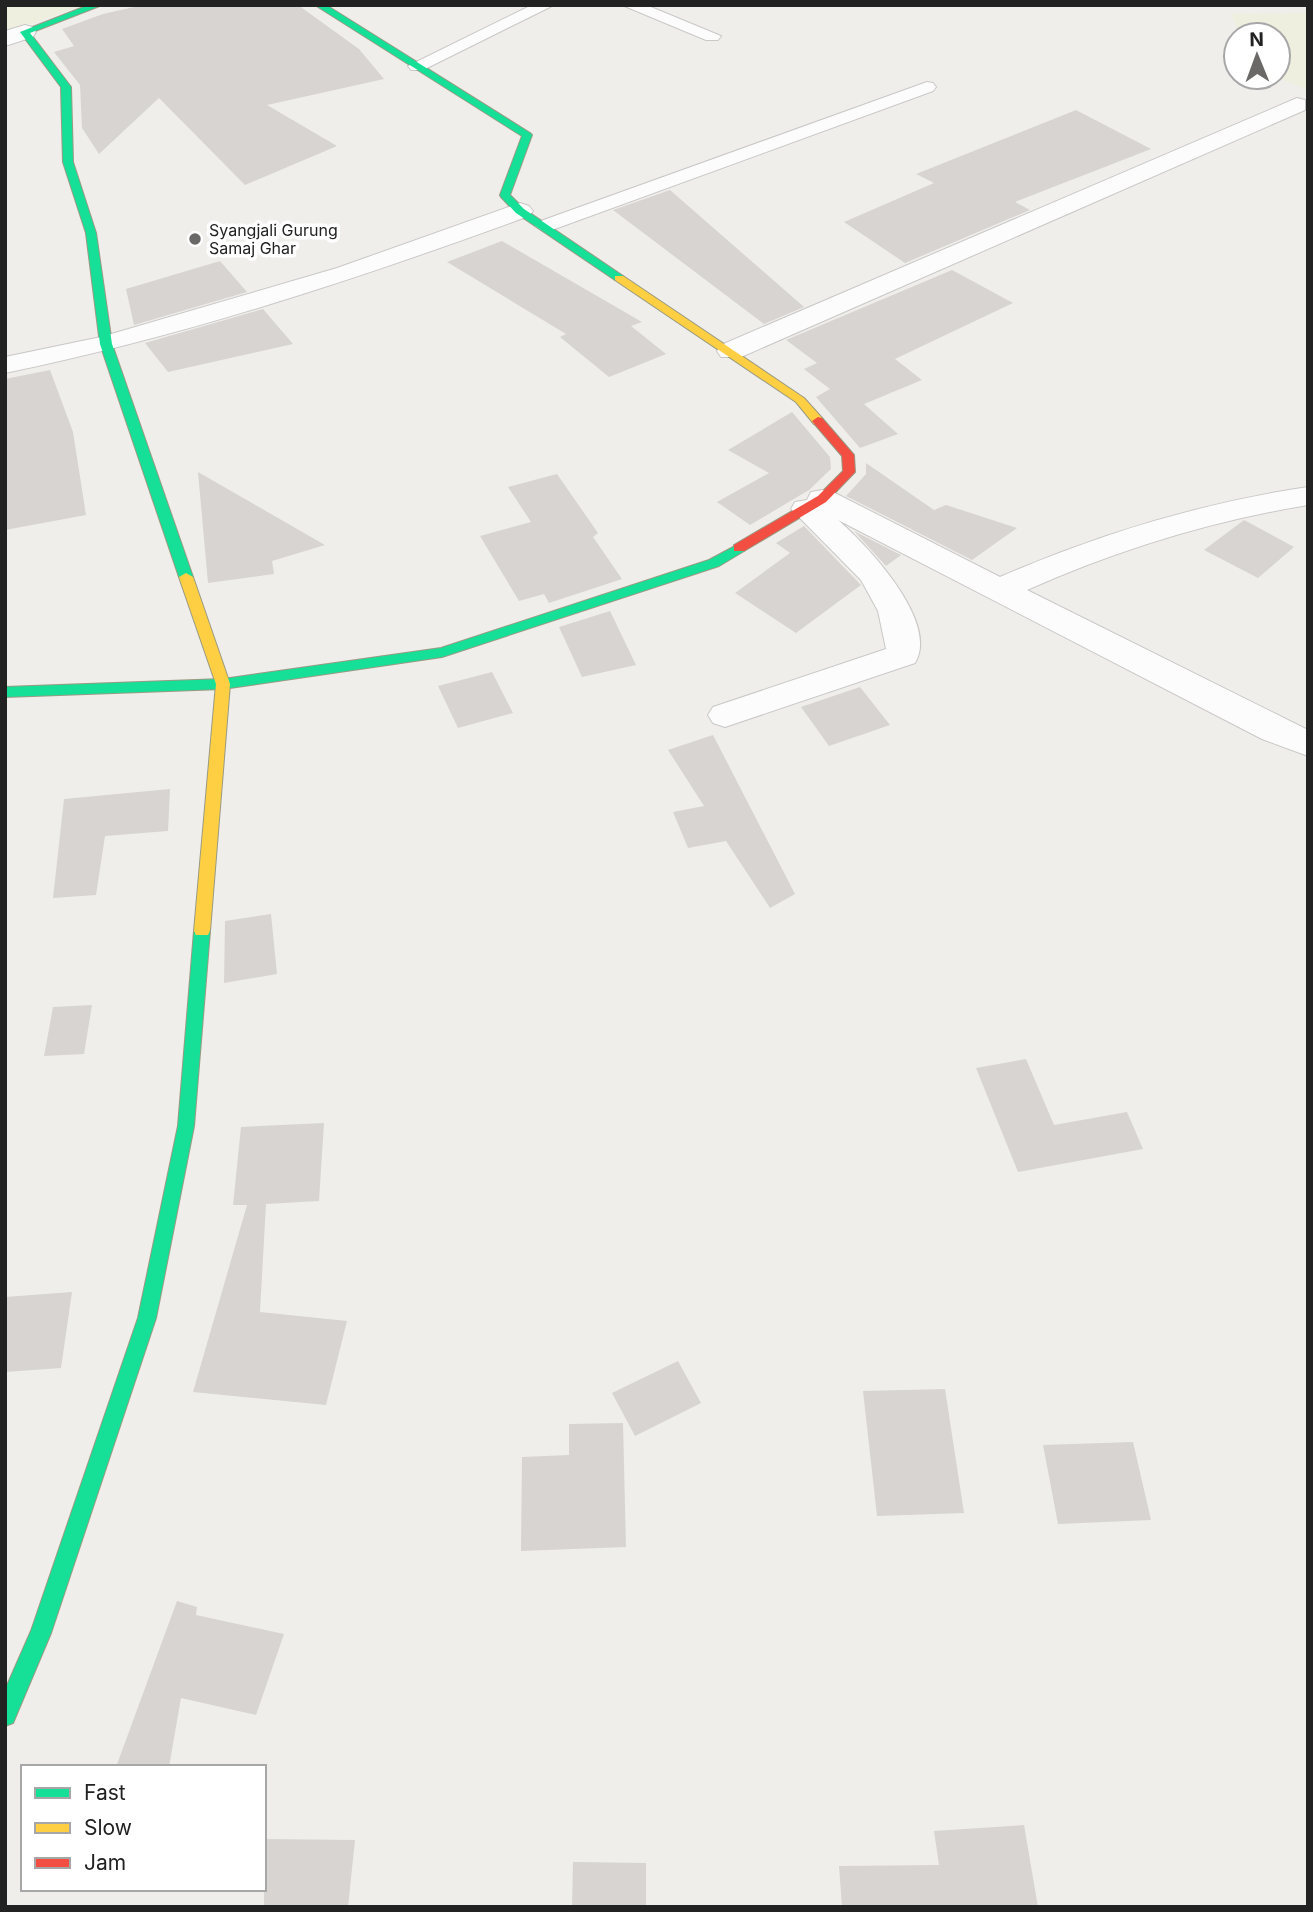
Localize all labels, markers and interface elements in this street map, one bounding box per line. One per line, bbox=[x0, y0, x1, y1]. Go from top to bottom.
north arrow bbox=[1222, 21, 1292, 91]
text: N bbox=[1249, 28, 1264, 51]
place label: Syangjali Gurung Samaj Ghar bbox=[209, 220, 338, 258]
marker: Syangjali Gurung Samaj Ghar bbox=[187, 231, 203, 247]
legend bbox=[21, 1765, 266, 1891]
text: Fast bbox=[84, 1780, 126, 1805]
text: Slow bbox=[84, 1815, 132, 1840]
text: Jam bbox=[84, 1850, 126, 1875]

